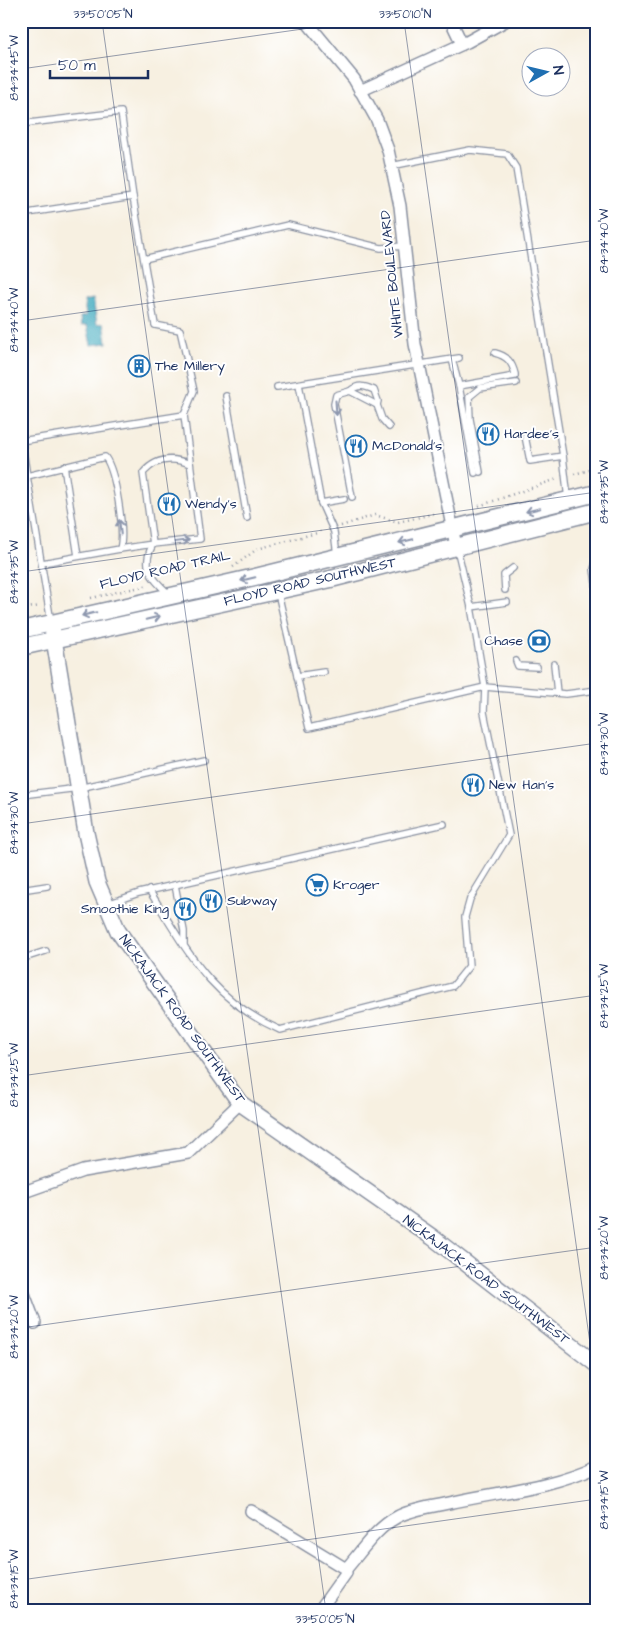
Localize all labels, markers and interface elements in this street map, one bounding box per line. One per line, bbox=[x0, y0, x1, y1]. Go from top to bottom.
text: 33°50'05"N bbox=[73, 6, 133, 23]
text: 33°50'10"N bbox=[379, 6, 432, 23]
text: 84°34'45"W bbox=[6, 34, 23, 101]
scale bar bbox=[50, 48, 148, 80]
north arrow bbox=[520, 48, 570, 98]
text: 50 m bbox=[58, 55, 96, 76]
text: N bbox=[547, 65, 568, 76]
text: 84°34'40"W bbox=[596, 208, 613, 273]
street label: WHITE BOULEVARD bbox=[375, 209, 409, 339]
text: 84°34'40"W bbox=[6, 287, 23, 352]
building icon: The Millery bbox=[127, 354, 151, 378]
place label: The Millery bbox=[155, 356, 225, 376]
one-way arrow bbox=[331, 400, 340, 416]
restaurant icon: Hardee's bbox=[476, 422, 500, 446]
place label: Hardee's bbox=[504, 424, 559, 444]
restaurant icon: McDonald's bbox=[344, 434, 368, 458]
place label: McDonald's bbox=[372, 436, 442, 456]
text: 84°34'35"W bbox=[596, 460, 613, 524]
restaurant icon: Wendy's bbox=[157, 492, 181, 516]
place label: Wendy's bbox=[185, 494, 237, 514]
one-way arrow bbox=[525, 506, 541, 515]
one-way arrow bbox=[116, 520, 125, 536]
one-way arrow bbox=[173, 536, 189, 546]
one-way arrow bbox=[398, 537, 414, 546]
text: 84°34'35"W bbox=[6, 540, 23, 604]
street label: FLOYD ROAD TRAIL bbox=[98, 545, 233, 595]
street label: FLOYD ROAD SOUTHWEST bbox=[222, 552, 399, 612]
one-way arrow bbox=[240, 575, 256, 584]
one-way arrow bbox=[82, 610, 98, 620]
one-way arrow bbox=[145, 613, 161, 622]
bank icon: Chase bbox=[527, 629, 551, 653]
place label: Chase bbox=[484, 631, 523, 651]
text: 84°34'30"W bbox=[596, 712, 613, 775]
restaurant icon: New Han's bbox=[461, 773, 485, 797]
place label: New Han's bbox=[489, 775, 554, 795]
text: 84°34'30"W bbox=[6, 791, 23, 854]
supermarket icon: Kroger bbox=[305, 873, 329, 897]
place label: Kroger bbox=[333, 875, 380, 895]
restaurant icon: Subway bbox=[199, 889, 223, 913]
place label: Subway bbox=[227, 891, 277, 911]
restaurant icon: Smoothie King bbox=[173, 897, 197, 921]
place label: Smoothie King bbox=[81, 899, 169, 919]
street label: NICKAJACK ROAD SOUTHWEST bbox=[114, 931, 250, 1108]
text: 84°34'25"W bbox=[596, 963, 613, 1028]
text: 84°34'25"W bbox=[6, 1042, 23, 1107]
street label: NICKAJACK ROAD SOUTHWEST bbox=[398, 1211, 574, 1350]
text: 84°34'20"W bbox=[596, 1216, 613, 1280]
text: 84°34'20"W bbox=[6, 1295, 23, 1359]
text: 84°34'15"W bbox=[596, 1470, 613, 1529]
text: 84°34'15"W bbox=[6, 1549, 23, 1608]
text: 33°50'05"N bbox=[295, 1611, 355, 1628]

